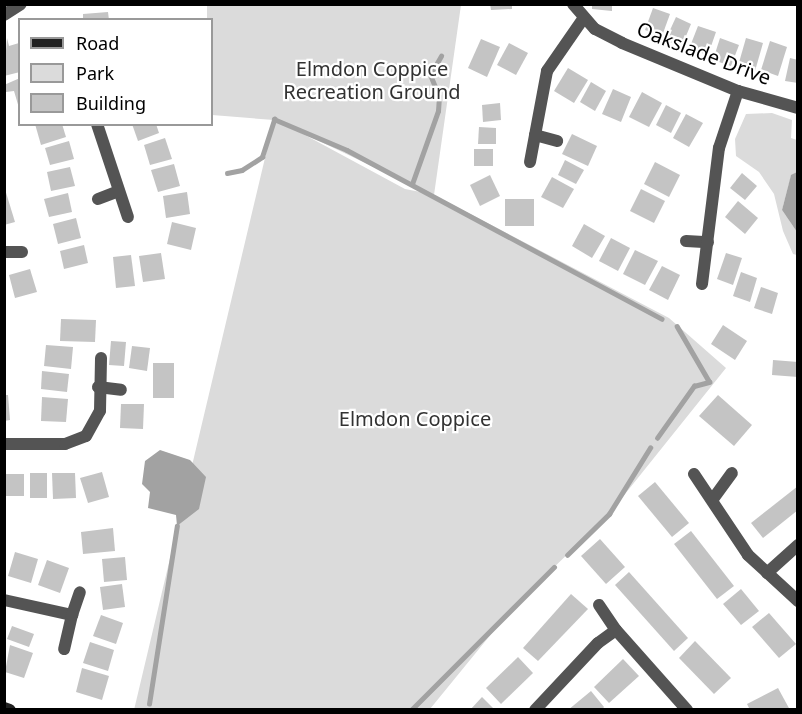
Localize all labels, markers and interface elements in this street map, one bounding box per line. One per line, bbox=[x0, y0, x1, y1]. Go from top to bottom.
street label: Oakslade Drive bbox=[634, 16, 774, 90]
legend bbox=[18, 18, 213, 126]
text: Road bbox=[76, 31, 119, 55]
park label: Elmdon Coppice Recreation Ground bbox=[283, 57, 461, 104]
text: Park bbox=[76, 61, 114, 85]
text: Building bbox=[76, 91, 146, 115]
park label: Elmdon Coppice bbox=[339, 406, 491, 430]

